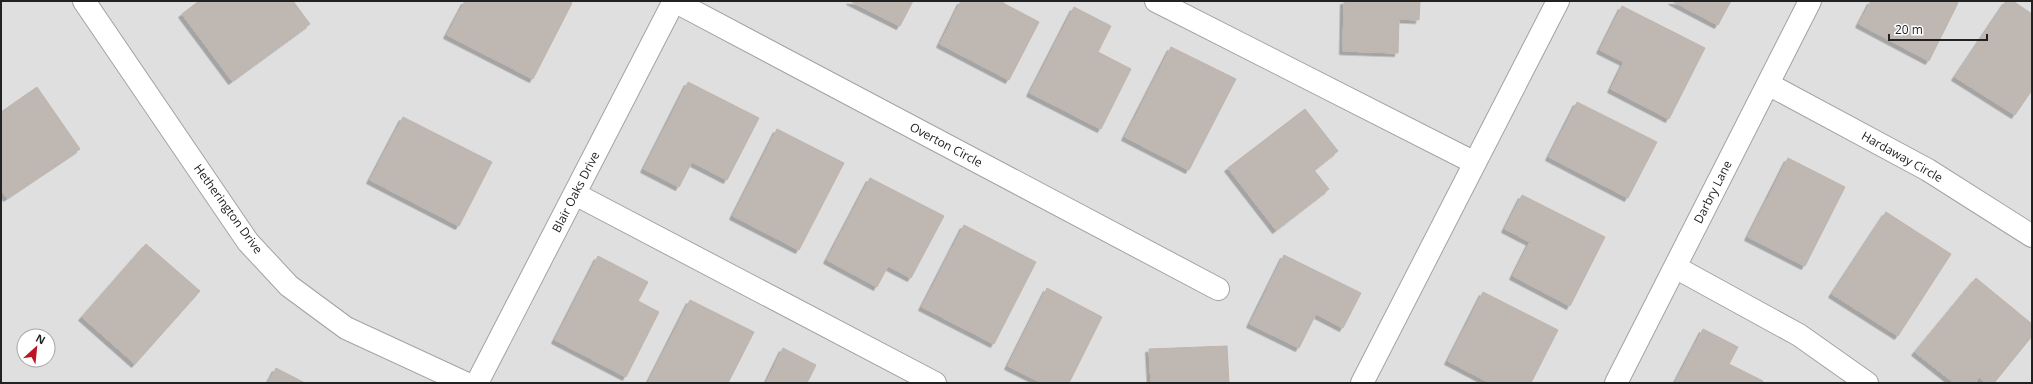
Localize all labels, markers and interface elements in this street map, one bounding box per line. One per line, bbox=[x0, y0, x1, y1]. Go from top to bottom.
scale bar bbox=[1889, 16, 1987, 42]
text: 20 m bbox=[1895, 21, 1923, 38]
street label: Overton Circle bbox=[907, 118, 986, 171]
street label: Hardaway Circle bbox=[1859, 127, 1946, 186]
street label: Blair Oaks Drive bbox=[548, 148, 603, 235]
street label: Darbry Lane bbox=[1689, 157, 1736, 226]
street label: Hetherington Drive bbox=[190, 160, 267, 257]
north arrow bbox=[16, 328, 56, 368]
text: N bbox=[33, 330, 48, 347]

